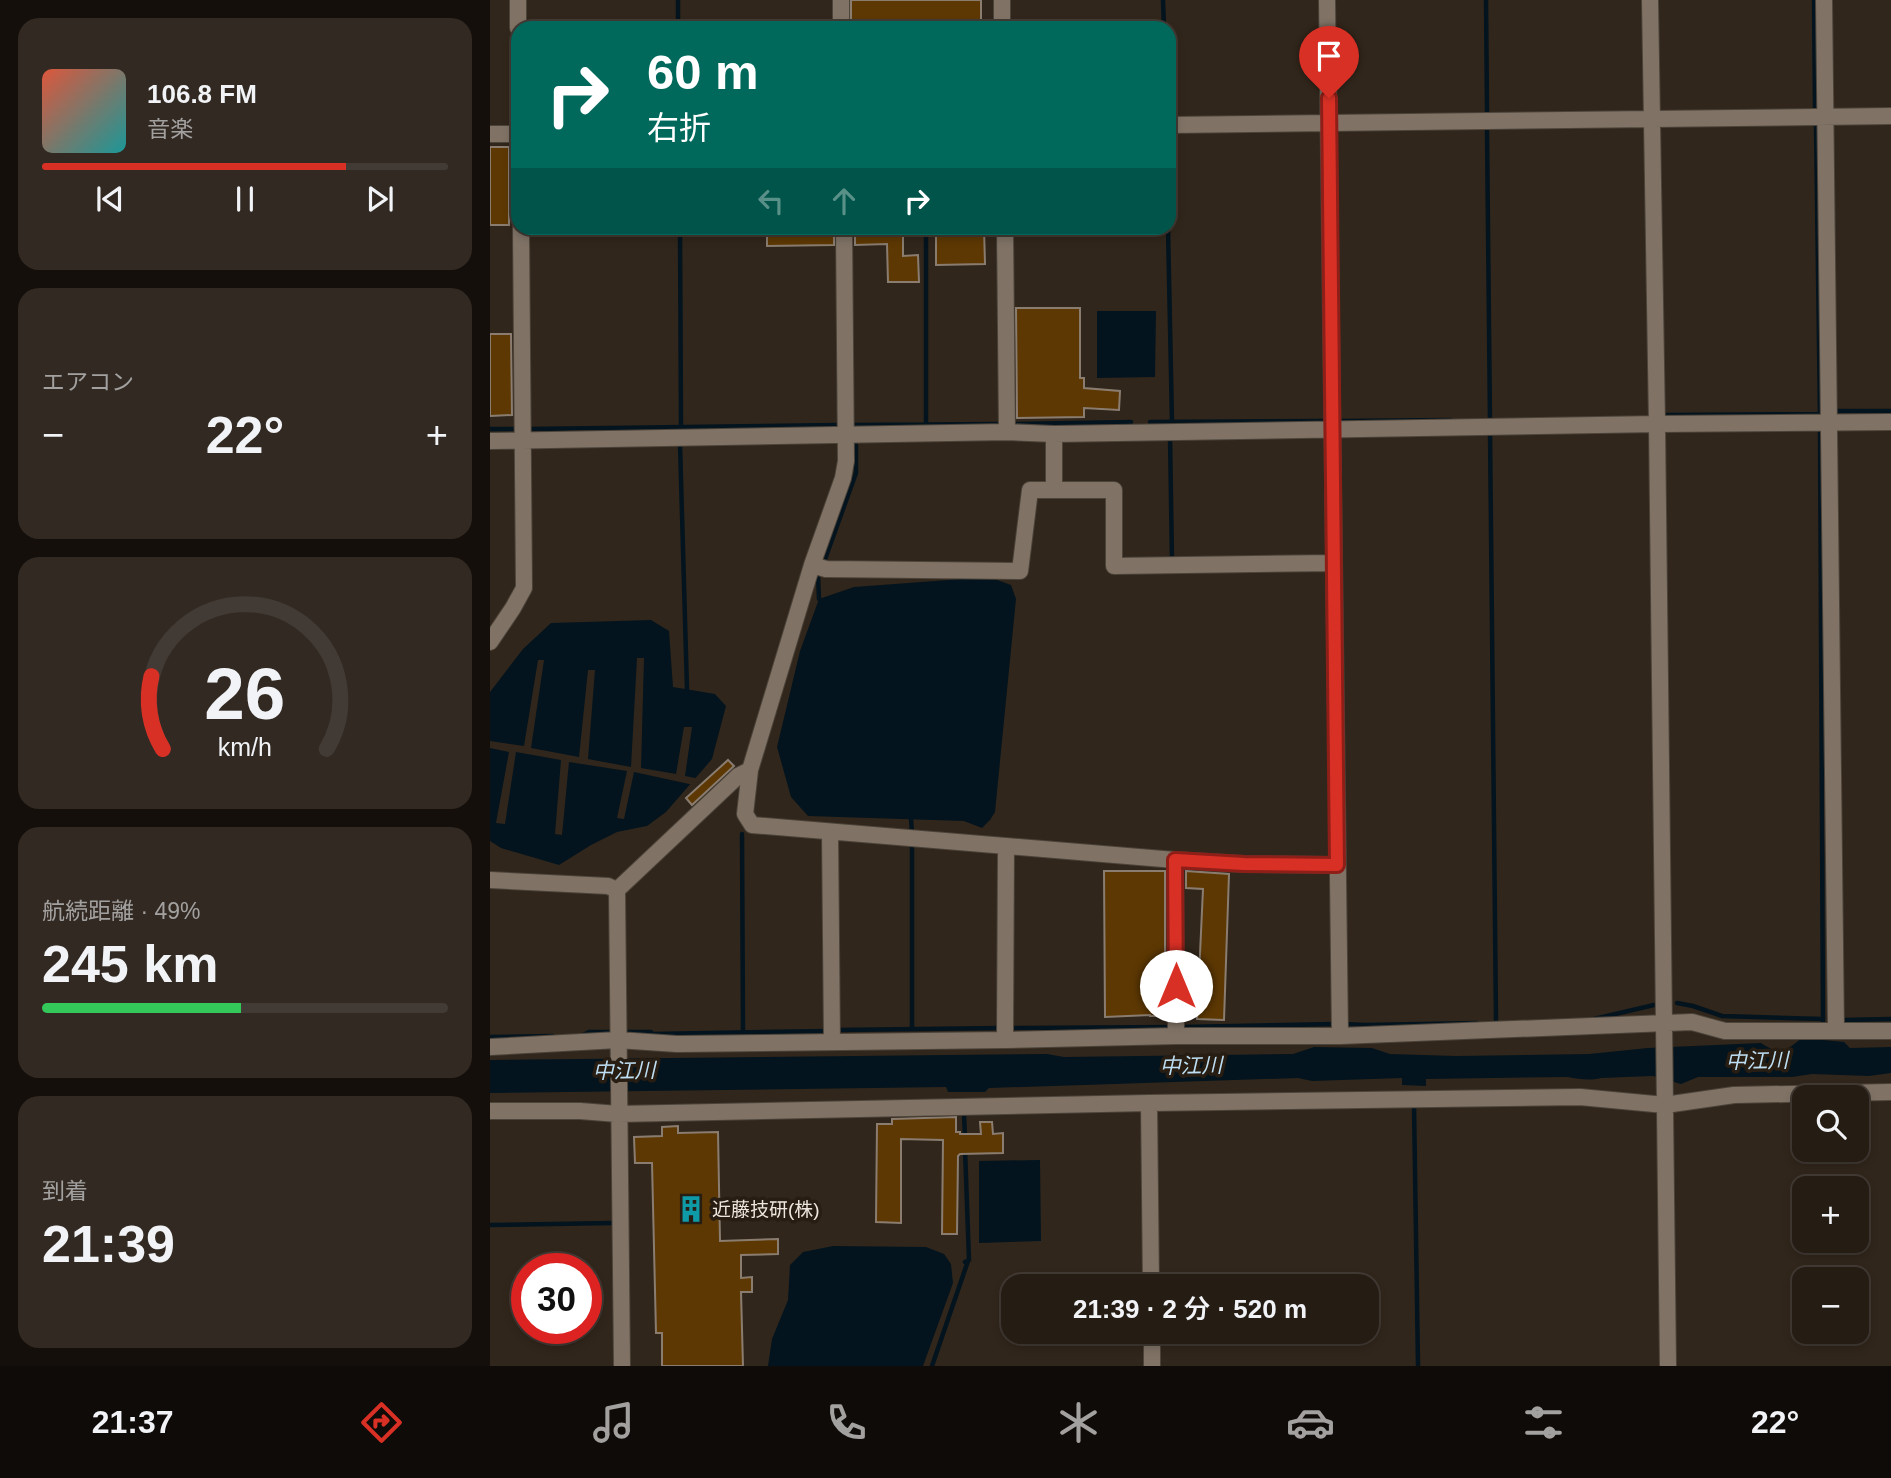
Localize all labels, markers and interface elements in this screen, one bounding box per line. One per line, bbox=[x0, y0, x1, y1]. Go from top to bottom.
pin bbox=[1299, 26, 1359, 98]
icon: arrive bbox=[1310, 37, 1348, 75]
text: 60 m bbox=[647, 45, 759, 99]
icon: right bbox=[532, 49, 623, 140]
text: 106.8 FM bbox=[147, 79, 257, 109]
text: 右折 bbox=[647, 110, 711, 146]
text: 音楽 bbox=[147, 116, 193, 142]
icon: previous bbox=[91, 180, 129, 218]
icon: pause bbox=[226, 180, 264, 218]
icon: next bbox=[361, 180, 399, 218]
icon: left bbox=[752, 182, 790, 220]
icon: ahead bbox=[825, 182, 863, 220]
icon: right bbox=[898, 182, 936, 220]
text: エアコン bbox=[42, 369, 134, 395]
text: 22° bbox=[206, 406, 284, 464]
text: − bbox=[42, 414, 64, 456]
text: + bbox=[426, 414, 448, 456]
text: 26 bbox=[205, 653, 285, 734]
text: km/h bbox=[218, 733, 272, 761]
text: 航続距離 · 49% bbox=[42, 898, 200, 924]
text: 245 km bbox=[42, 935, 218, 993]
position arrow bbox=[1139, 949, 1213, 1023]
water label: 中江川 bbox=[1725, 1048, 1791, 1073]
water label: 中江川 bbox=[1159, 1053, 1225, 1078]
water label: 中江川 bbox=[592, 1058, 658, 1083]
map controls bbox=[1792, 1085, 1869, 1344]
button: search bbox=[1792, 1085, 1869, 1162]
button: + bbox=[1792, 1176, 1869, 1253]
text: 到着 bbox=[42, 1178, 88, 1204]
building icon: 近藤技研(株) bbox=[676, 1194, 706, 1224]
place label: 近藤技研(株) bbox=[712, 1199, 820, 1220]
text: 21:39 bbox=[42, 1215, 175, 1273]
speed limit sign: 30 bbox=[511, 1253, 602, 1344]
button: − bbox=[1792, 1267, 1869, 1344]
text: 21:39 · 2 分 · 520 m bbox=[1073, 1294, 1307, 1324]
icon: directions bbox=[357, 1398, 406, 1447]
icon: music bbox=[589, 1398, 638, 1447]
icon: phone bbox=[822, 1398, 871, 1447]
icon: climate bbox=[1054, 1398, 1103, 1447]
icon: car bbox=[1286, 1398, 1335, 1447]
icon: filters bbox=[1519, 1398, 1568, 1447]
text: 21:37 bbox=[92, 1404, 174, 1440]
text: 22° bbox=[1751, 1404, 1799, 1440]

